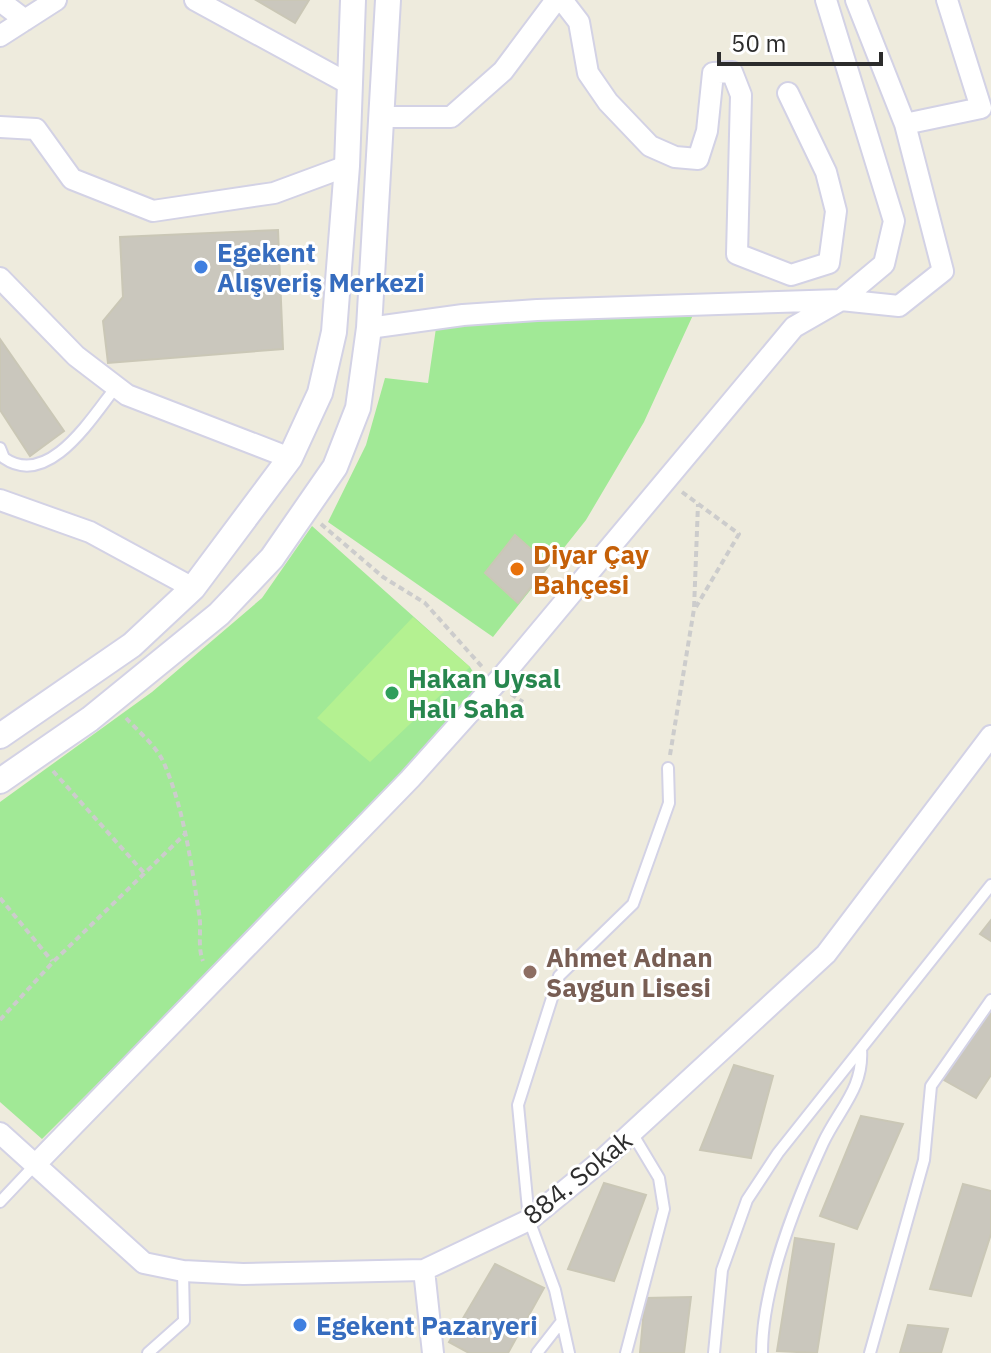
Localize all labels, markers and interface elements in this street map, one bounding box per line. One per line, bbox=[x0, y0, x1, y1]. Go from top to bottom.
scale bar bbox=[719, 16, 881, 66]
text: 50 m bbox=[731, 27, 786, 59]
place label: Egekent Alışveriş Merkezi bbox=[217, 235, 425, 299]
marker: Egekent Alışveriş Merkezi bbox=[192, 258, 210, 276]
place label: Diyar Çay Bahçesi bbox=[533, 537, 649, 601]
marker: Diyar Çay Bahçesi bbox=[508, 560, 526, 578]
place label: Hakan Uysal Halı Saha bbox=[408, 661, 561, 725]
marker: Hakan Uysal Halı Saha bbox=[383, 684, 401, 702]
place label: Ahmet Adnan Saygun Lisesi bbox=[546, 940, 713, 1004]
marker: Ahmet Adnan Saygun Lisesi bbox=[521, 963, 539, 981]
street label: 884. Sokak bbox=[515, 1122, 639, 1231]
place label: Egekent Pazaryeri bbox=[316, 1308, 538, 1342]
marker: Egekent Pazaryeri bbox=[291, 1316, 309, 1334]

